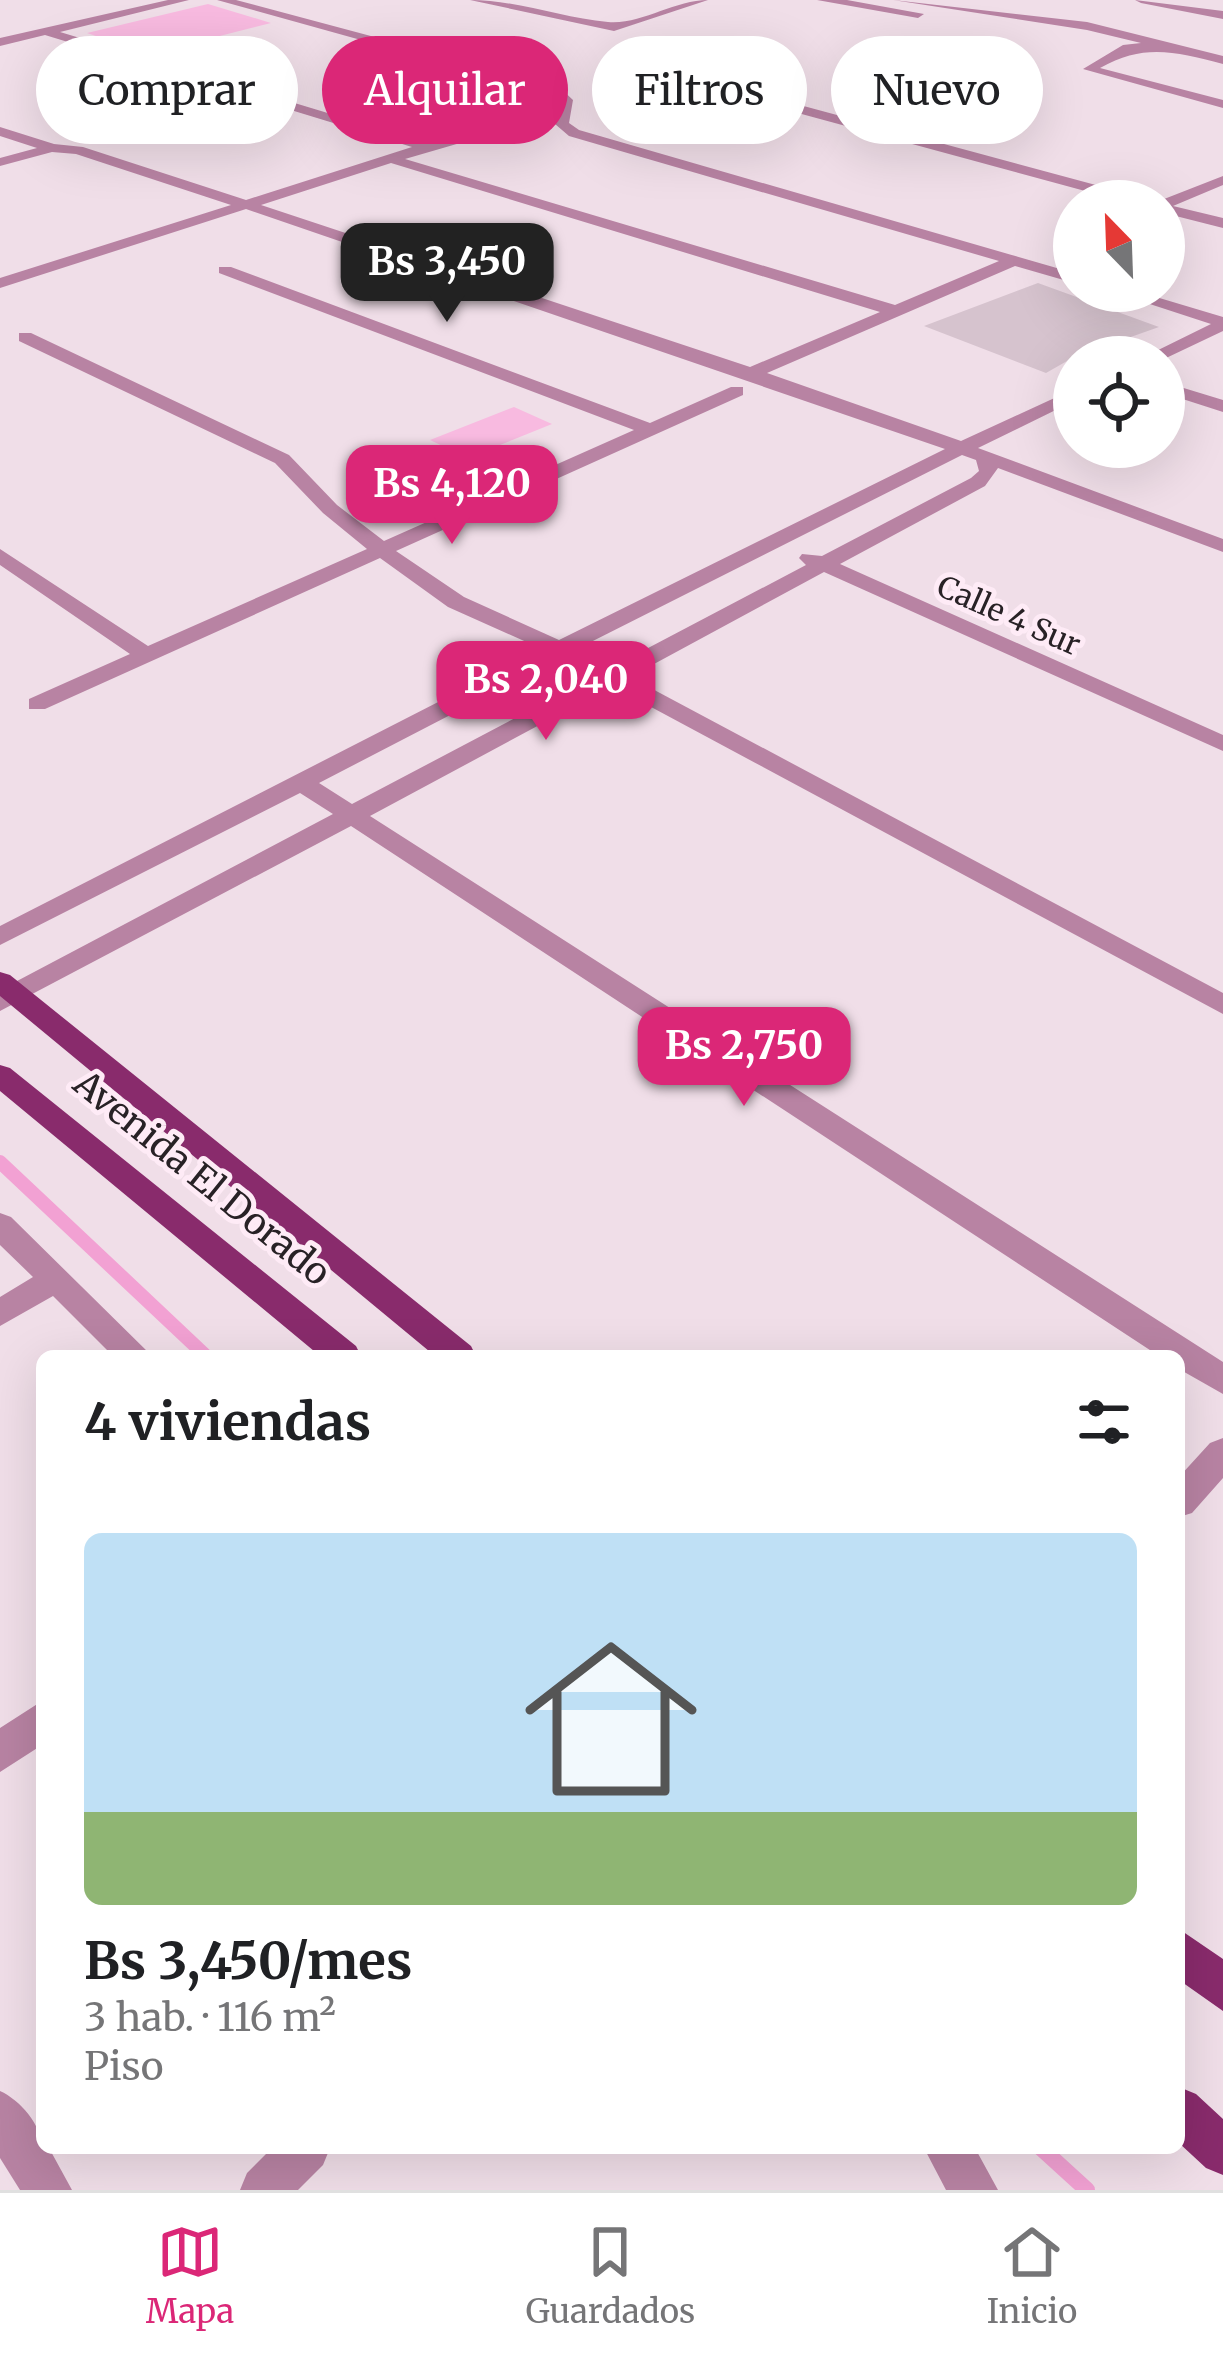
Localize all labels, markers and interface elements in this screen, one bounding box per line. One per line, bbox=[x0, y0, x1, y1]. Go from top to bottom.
chip: Comprar bbox=[36, 36, 298, 144]
chip: Alquilar bbox=[322, 36, 568, 144]
chip: Filtros bbox=[592, 36, 807, 144]
chip: Nuevo bbox=[831, 36, 1043, 144]
north arrow bbox=[1053, 180, 1185, 312]
map controls bbox=[1053, 180, 1185, 468]
pin: Bs 3,450 bbox=[323, 223, 571, 325]
text: Bs 3,450 bbox=[368, 237, 526, 286]
button: locate bbox=[1053, 336, 1185, 468]
pin: Bs 4,120 bbox=[328, 445, 576, 547]
text: Bs 4,120 bbox=[373, 459, 531, 508]
street label: Calle 4 Sur bbox=[932, 567, 1086, 663]
pin: Bs 2,040 bbox=[422, 641, 670, 743]
text: Bs 2,040 bbox=[463, 655, 629, 704]
pin: Bs 2,750 bbox=[620, 1007, 868, 1109]
text: Bs 2,750 bbox=[665, 1021, 823, 1070]
street label: Avenida El Dorado bbox=[64, 1060, 339, 1295]
icon: filters bbox=[1071, 1389, 1137, 1455]
text: 4 viviendas bbox=[84, 1390, 371, 1454]
icon: home bbox=[503, 1611, 719, 1827]
text: Bs 3,450/mes bbox=[84, 1929, 412, 1993]
text: 3 hab. · 116 m² bbox=[84, 1993, 336, 2042]
text: Piso bbox=[84, 2042, 163, 2091]
tab: Mapa bbox=[146, 2219, 234, 2332]
tab: Guardados bbox=[526, 2219, 695, 2332]
tab: Inicio bbox=[987, 2219, 1077, 2332]

